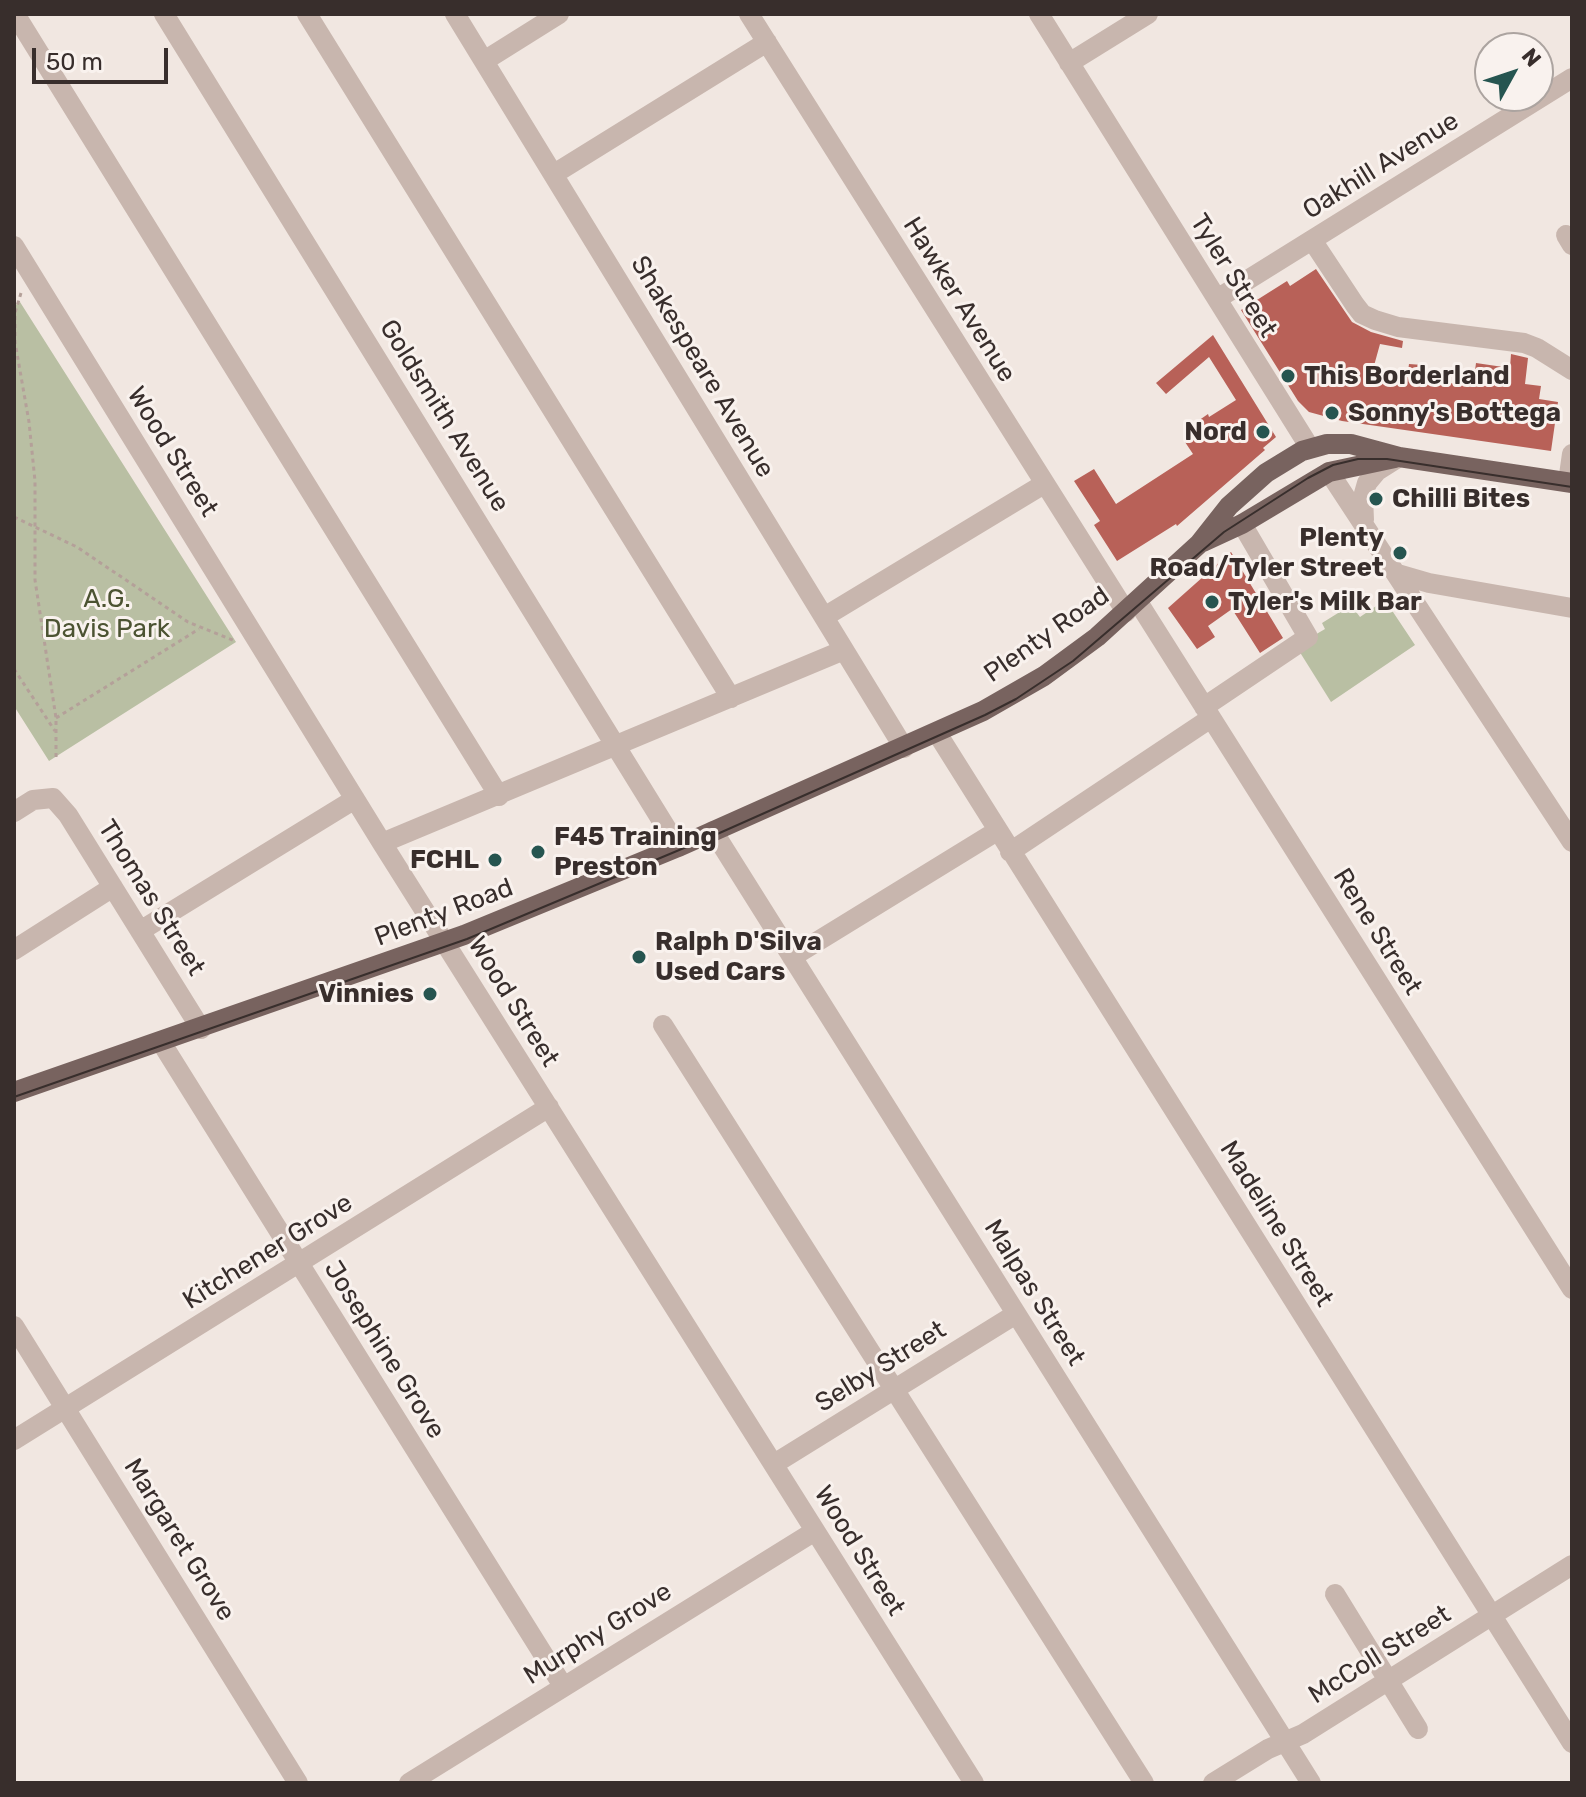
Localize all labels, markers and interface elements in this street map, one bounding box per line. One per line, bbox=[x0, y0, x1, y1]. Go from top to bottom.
scale bar bbox=[36, 32, 172, 82]
north arrow bbox=[1474, 32, 1554, 112]
text: N bbox=[1516, 43, 1547, 72]
text: 50 m bbox=[46, 48, 103, 76]
street label: Oakhill Avenue bbox=[1297, 106, 1465, 226]
street label: Tyler Street bbox=[1183, 209, 1283, 343]
street label: Hawker Avenue bbox=[896, 212, 1022, 388]
street label: Shakespeare Avenue bbox=[623, 251, 781, 483]
street label: Goldsmith Avenue bbox=[372, 314, 516, 518]
place label: This Borderland bbox=[1304, 360, 1510, 392]
marker: This Borderland bbox=[1279, 367, 1297, 385]
street label: Wood Street bbox=[120, 381, 224, 523]
place label: Sonny's Bottega bbox=[1348, 397, 1561, 429]
marker: Sonny's Bottega bbox=[1323, 404, 1341, 422]
place label: Nord bbox=[1184, 416, 1247, 448]
marker: Nord bbox=[1254, 423, 1272, 441]
place label: Chilli Bites bbox=[1392, 483, 1530, 515]
marker: Chilli Bites bbox=[1367, 490, 1385, 508]
place label: Plenty Road/Tyler Street bbox=[1150, 522, 1384, 584]
marker: Plenty Road/Tyler Street bbox=[1391, 544, 1409, 562]
street label: Plenty Road bbox=[978, 580, 1116, 690]
park label: A.G. Davis Park bbox=[44, 583, 170, 644]
place label: Tyler's Milk Bar bbox=[1228, 586, 1422, 618]
marker: Tyler's Milk Bar bbox=[1203, 593, 1221, 611]
street label: Thomas Street bbox=[91, 814, 211, 982]
place label: F45 Training Preston bbox=[554, 821, 717, 882]
marker: F45 Training Preston bbox=[529, 843, 547, 861]
place label: FCHL bbox=[410, 844, 479, 876]
marker: FCHL bbox=[486, 851, 504, 869]
street label: Rene Street bbox=[1326, 863, 1428, 1001]
street label: Plenty Road bbox=[370, 872, 518, 954]
place label: Ralph D'Silva Used Cars bbox=[655, 926, 822, 988]
street label: Wood Street bbox=[461, 931, 565, 1073]
marker: Ralph D'Silva Used Cars bbox=[630, 948, 648, 966]
place label: Vinnies bbox=[318, 978, 414, 1010]
marker: Vinnies bbox=[421, 985, 439, 1003]
street label: Madeline Street bbox=[1213, 1135, 1339, 1313]
street label: Kitchener Grove bbox=[178, 1187, 358, 1317]
street label: Malpas Street bbox=[977, 1214, 1091, 1372]
street label: Josephine Grove bbox=[317, 1255, 451, 1445]
street label: Selby Street bbox=[810, 1315, 952, 1419]
street label: Margaret Grove bbox=[117, 1453, 241, 1627]
street label: Wood Street bbox=[807, 1480, 911, 1622]
street label: Murphy Grove bbox=[518, 1576, 678, 1692]
street label: McColl Street bbox=[1303, 1599, 1457, 1711]

